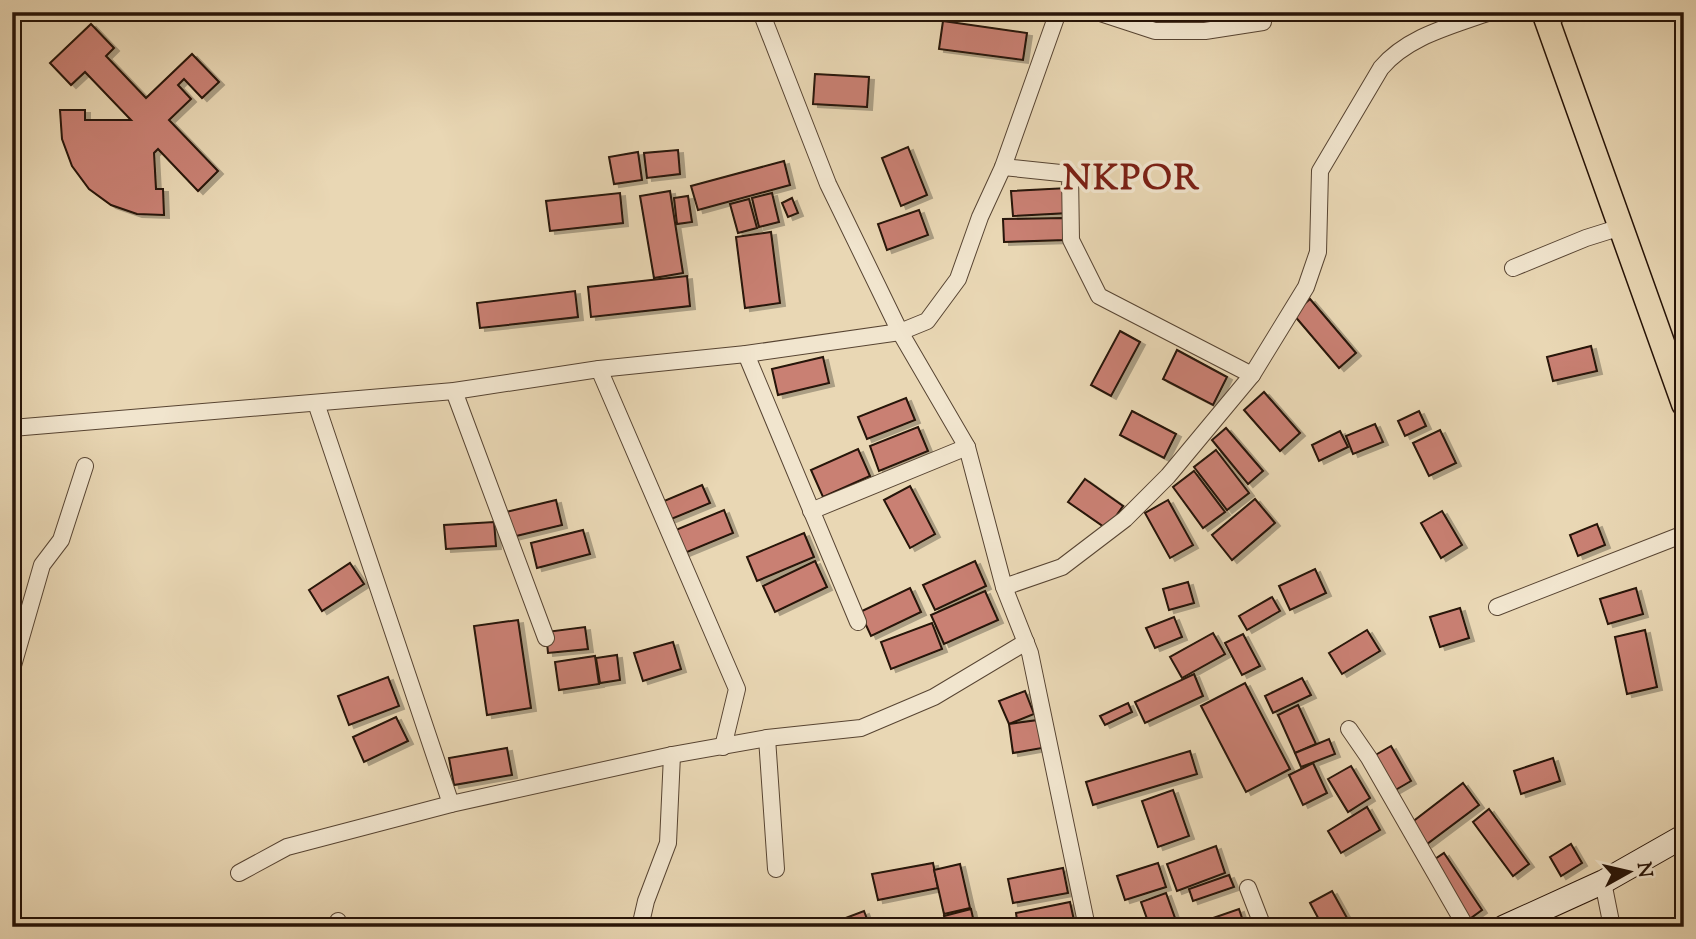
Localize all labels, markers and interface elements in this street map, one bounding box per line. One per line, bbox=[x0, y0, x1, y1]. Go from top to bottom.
district label: NKPOR bbox=[1063, 155, 1201, 206]
north arrow bbox=[1594, 838, 1664, 908]
text: N bbox=[1629, 861, 1658, 879]

